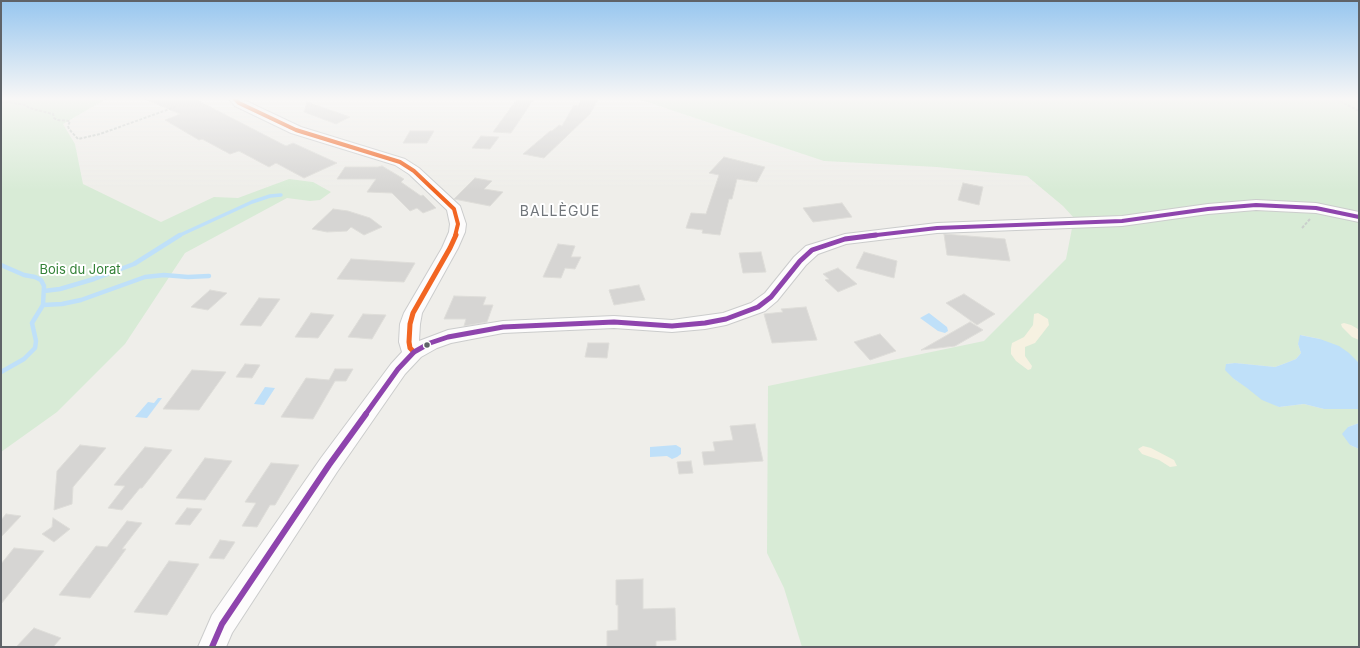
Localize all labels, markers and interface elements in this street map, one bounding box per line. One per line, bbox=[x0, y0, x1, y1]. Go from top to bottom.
district label: BALLÈGUE bbox=[520, 204, 600, 220]
park label: Bois du Jorat bbox=[40, 262, 120, 278]
unlabelled marker bbox=[422, 340, 432, 350]

